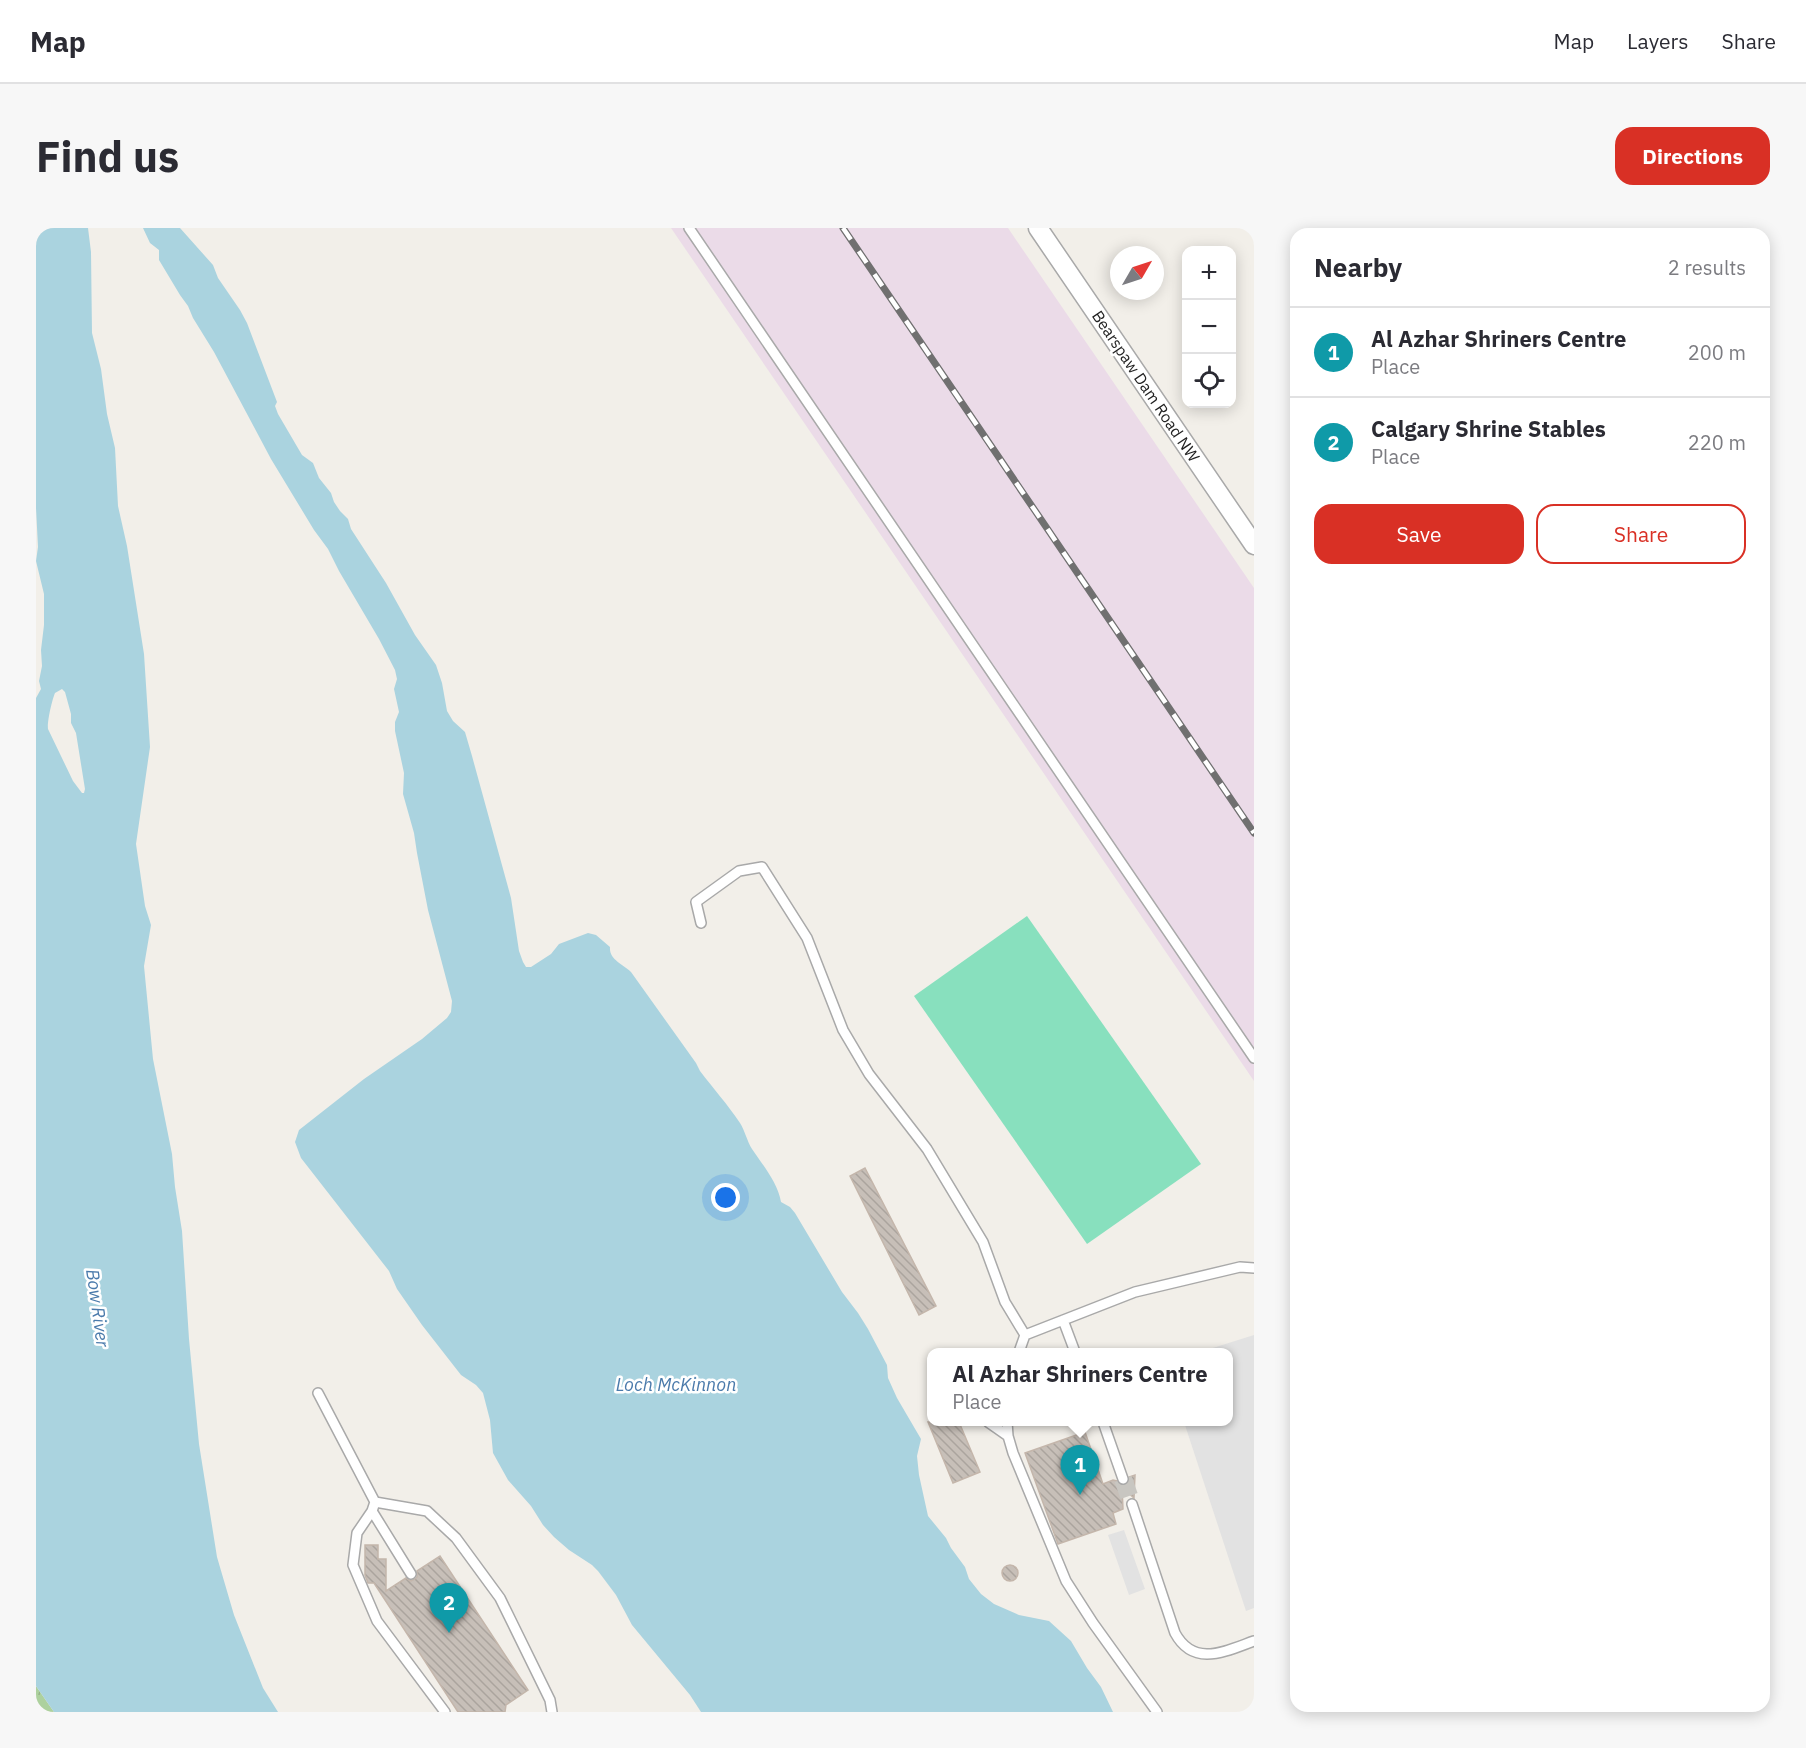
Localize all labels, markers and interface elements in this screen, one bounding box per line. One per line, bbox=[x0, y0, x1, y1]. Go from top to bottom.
text: Map bbox=[30, 23, 86, 60]
text: Map bbox=[1554, 27, 1594, 55]
text: Layers bbox=[1627, 27, 1689, 55]
text: Share bbox=[1722, 27, 1776, 55]
button: Directions bbox=[1615, 127, 1770, 185]
text: Find us bbox=[36, 129, 179, 184]
north arrow bbox=[1110, 246, 1164, 300]
map controls bbox=[1182, 246, 1236, 408]
button: + bbox=[1182, 246, 1236, 300]
text: Nearby bbox=[1314, 250, 1402, 284]
text: 2 results bbox=[1668, 254, 1746, 281]
button: − bbox=[1182, 300, 1236, 354]
street label: Bearspaw Dam Road NW bbox=[1088, 306, 1204, 466]
text: Al Azhar Shriners Centre bbox=[1371, 324, 1626, 353]
text: 1 bbox=[1328, 339, 1340, 366]
text: 200 m bbox=[1688, 339, 1746, 366]
text: Place bbox=[1371, 353, 1420, 380]
button: locate bbox=[1182, 354, 1236, 408]
text: Calgary Shrine Stables bbox=[1371, 414, 1606, 443]
text: 2 bbox=[1328, 429, 1340, 456]
text: 220 m bbox=[1688, 429, 1746, 456]
text: Place bbox=[1371, 443, 1420, 470]
button: Save bbox=[1314, 504, 1524, 564]
button: Share bbox=[1536, 504, 1746, 564]
your location bbox=[711, 1183, 740, 1212]
water label: Bow River bbox=[81, 1267, 115, 1349]
popup bbox=[927, 1348, 1233, 1426]
text: Al Azhar Shriners Centre bbox=[952, 1359, 1208, 1388]
water label: Loch McKinnon bbox=[616, 1373, 736, 1396]
text: Place bbox=[952, 1388, 1001, 1415]
pin: 1 bbox=[1060, 1446, 1100, 1495]
pin: 2 bbox=[430, 1584, 468, 1633]

